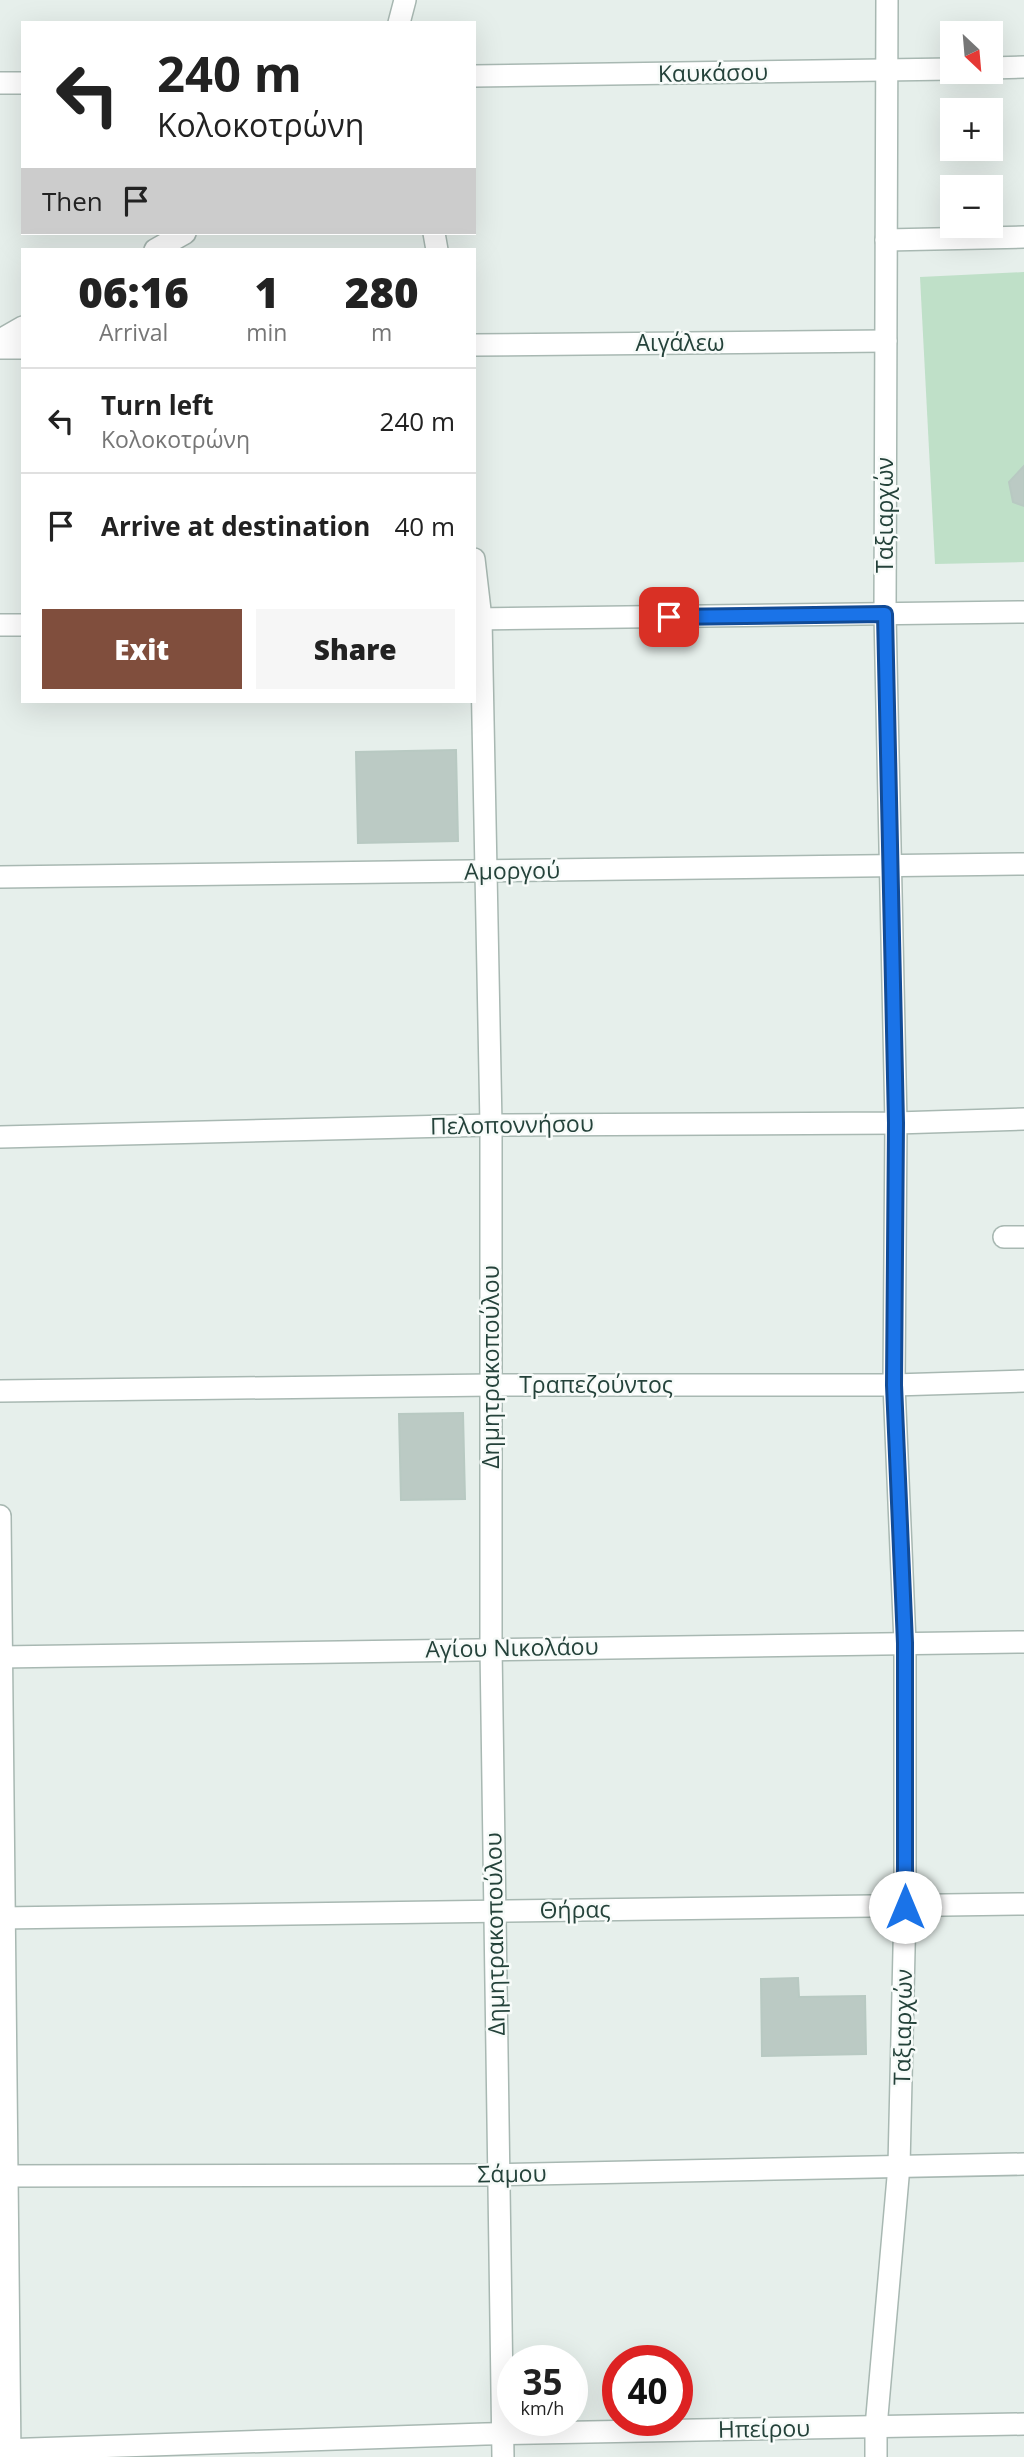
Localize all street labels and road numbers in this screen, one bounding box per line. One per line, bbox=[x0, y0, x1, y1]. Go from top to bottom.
street label: Καυκάσου bbox=[658, 55, 768, 89]
street label: Αιγάλεω bbox=[635, 326, 725, 358]
street label: Ταξιαρχών bbox=[868, 457, 900, 573]
street label: Αμοργού bbox=[464, 853, 560, 887]
street label: Πελοποννήσου bbox=[430, 1107, 594, 1141]
street label: Δημητρακοπούλου bbox=[474, 1265, 506, 1469]
street label: Τραπεζούντος bbox=[519, 1368, 673, 1400]
street label: Αγίου Νικολάου bbox=[425, 1629, 599, 1665]
street label: Δημητρακοπούλου bbox=[476, 1832, 512, 2036]
street label: Θήρας bbox=[539, 1892, 611, 1926]
street label: Ταξιαρχών bbox=[885, 1969, 919, 2085]
street label: Σάμου bbox=[477, 2156, 547, 2190]
street label: Ηπείρου bbox=[718, 2411, 810, 2445]

